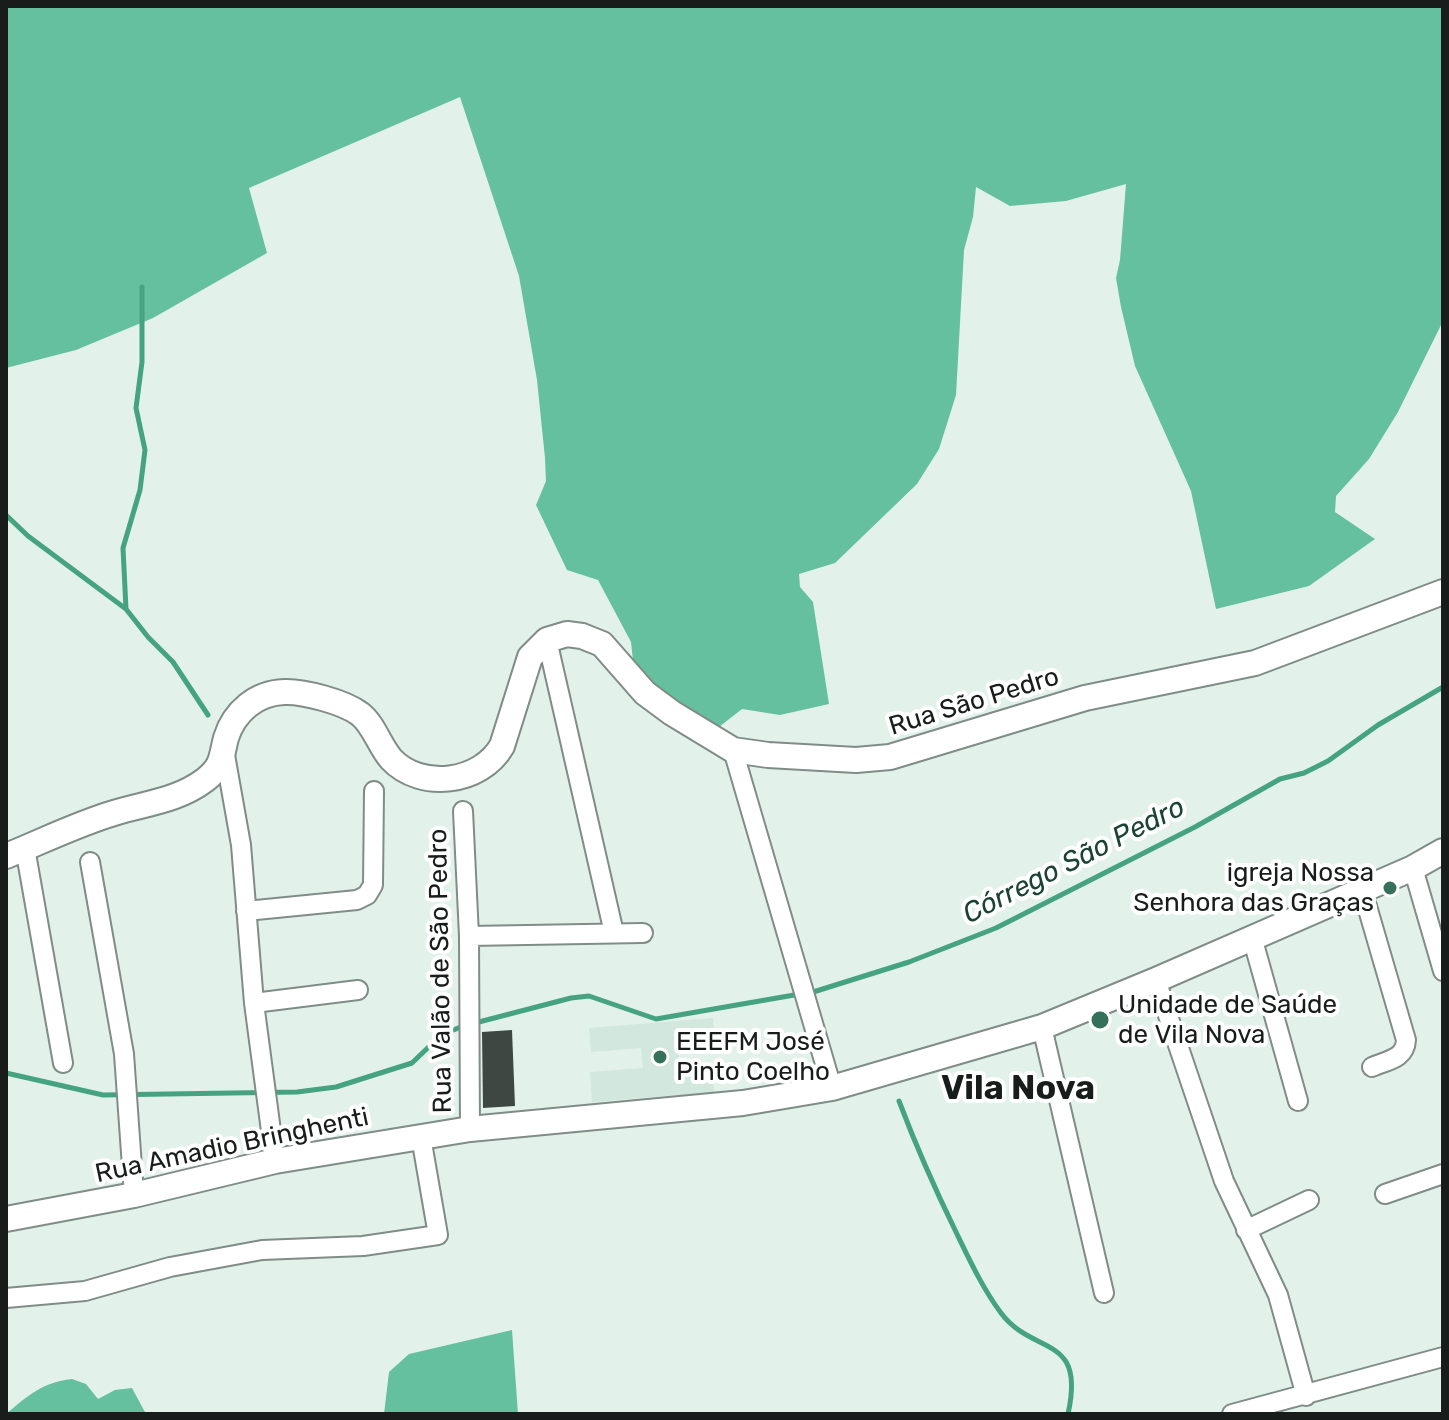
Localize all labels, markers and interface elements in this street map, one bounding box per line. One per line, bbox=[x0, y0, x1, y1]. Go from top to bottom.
street label: Rua São Pedro bbox=[885, 661, 1063, 743]
water label: Córrego São Pedro bbox=[957, 790, 1191, 932]
street label: Rua Valão de São Pedro bbox=[423, 828, 459, 1114]
place label: igreja Nossa Senhora das Graças bbox=[1133, 857, 1374, 918]
marker: igreja Nossa Senhora das Graças bbox=[1381, 879, 1399, 897]
place label: Unidade de Saúde de Vila Nova bbox=[1118, 989, 1337, 1050]
marker: Unidade de Saúde de Vila Nova bbox=[1089, 1009, 1111, 1031]
place label: EEEFM José Pinto Coelho bbox=[676, 1026, 830, 1088]
marker: EEEFM José Pinto Coelho bbox=[651, 1048, 669, 1066]
district label: Vila Nova bbox=[941, 1069, 1095, 1109]
street label: Rua Amadio Bringhenti bbox=[93, 1102, 371, 1190]

